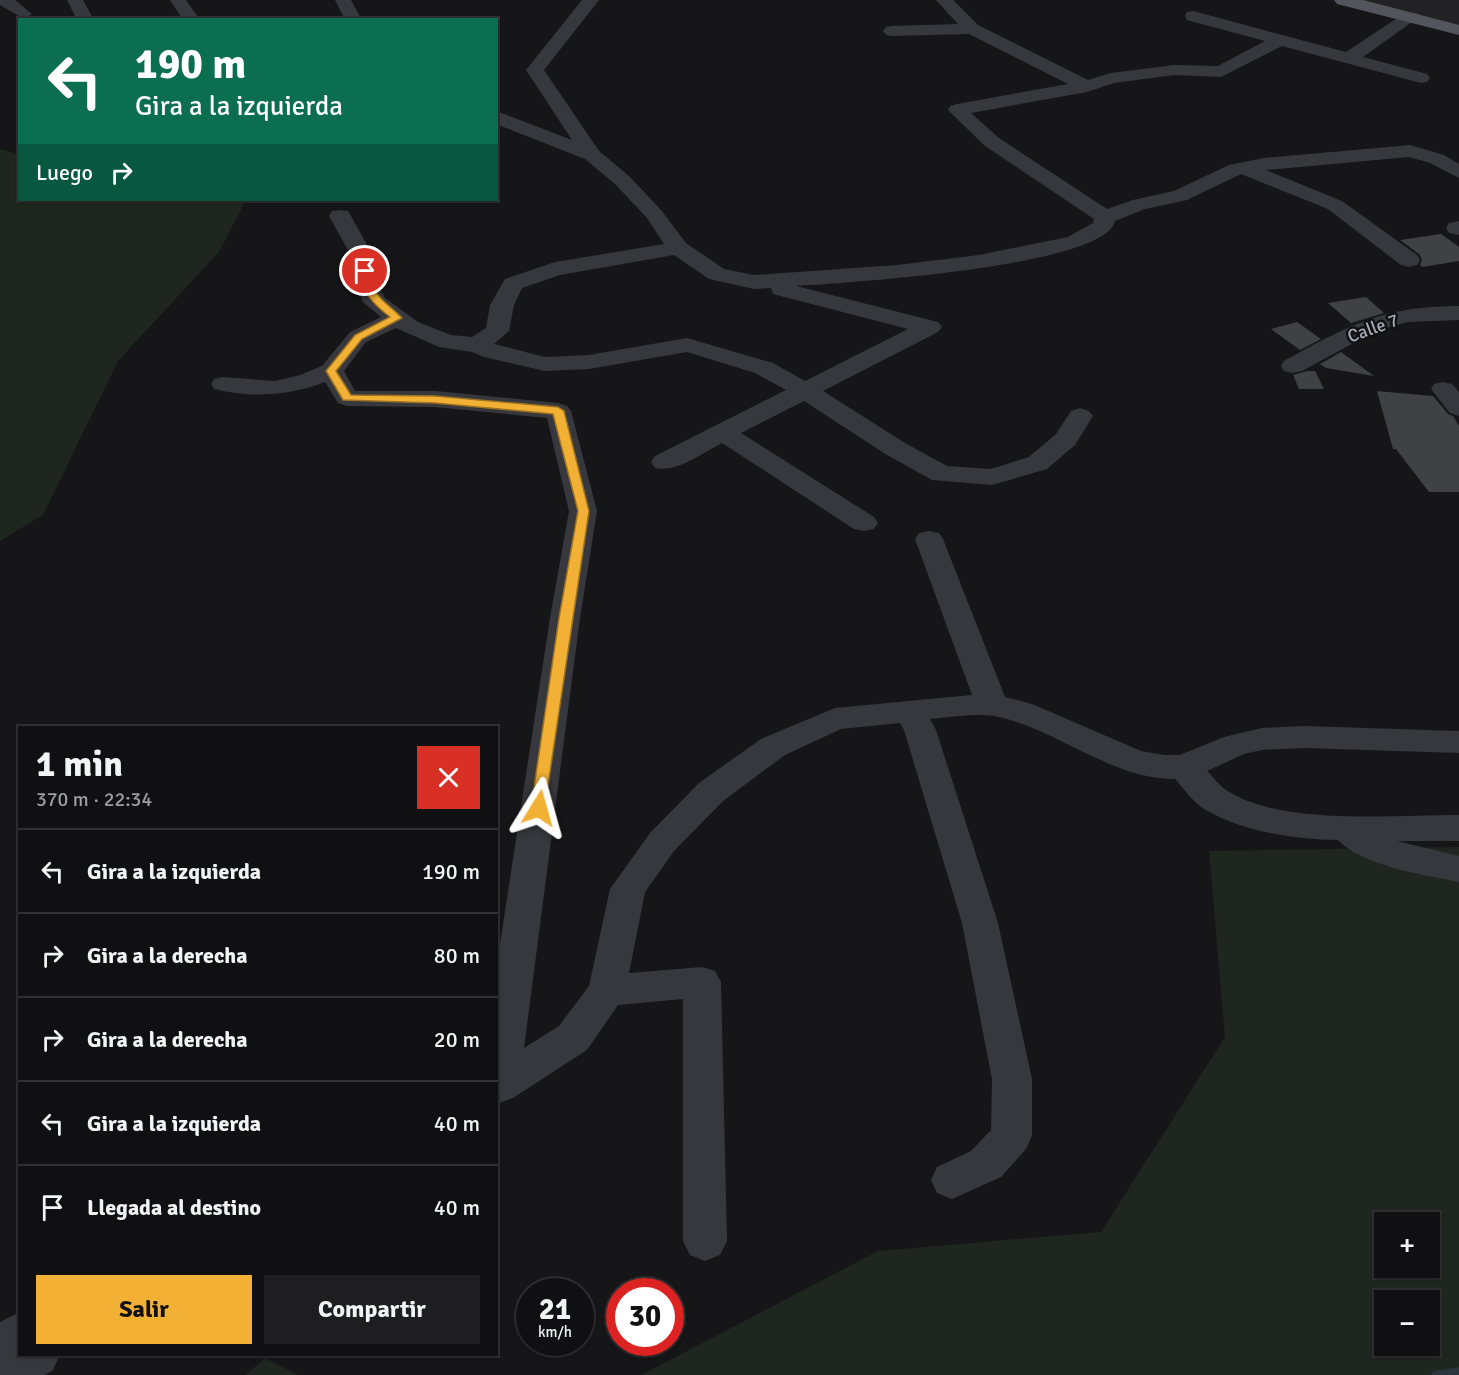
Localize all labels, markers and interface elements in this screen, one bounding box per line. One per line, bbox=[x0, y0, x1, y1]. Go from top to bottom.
text: 190 m bbox=[135, 39, 246, 90]
icon: left bbox=[36, 42, 114, 120]
text: Gira a la izquierda bbox=[135, 90, 343, 123]
icon: right bbox=[105, 156, 138, 189]
text: Luego bbox=[36, 159, 93, 186]
pin bbox=[339, 245, 390, 296]
icon: arrive bbox=[348, 254, 381, 287]
street label: Calle 7 bbox=[1344, 309, 1402, 347]
text: 1 min bbox=[36, 742, 123, 787]
button: close bbox=[417, 746, 480, 809]
position arrow bbox=[507, 776, 571, 840]
text: 370 m · 22:34 bbox=[36, 787, 152, 812]
icon: left bbox=[36, 855, 69, 888]
text: Gira a la izquierda bbox=[87, 858, 261, 885]
text: 190 m bbox=[422, 858, 480, 885]
icon: right bbox=[36, 939, 69, 972]
text: Gira a la derecha bbox=[87, 942, 248, 969]
text: 80 m bbox=[434, 942, 480, 969]
icon: right bbox=[36, 1023, 69, 1056]
text: Gira a la derecha bbox=[87, 1026, 248, 1053]
text: 20 m bbox=[434, 1026, 480, 1053]
icon: left bbox=[36, 1107, 69, 1140]
text: Gira a la izquierda bbox=[87, 1110, 261, 1137]
text: 40 m bbox=[434, 1110, 480, 1137]
icon: arrive bbox=[36, 1191, 69, 1224]
text: Llegada al destino bbox=[87, 1194, 261, 1221]
text: 40 m bbox=[434, 1194, 480, 1221]
map controls bbox=[1374, 1212, 1440, 1356]
button: + bbox=[1374, 1212, 1440, 1278]
button: Salir bbox=[36, 1275, 252, 1344]
button: Compartir bbox=[264, 1275, 480, 1344]
speed limit sign: 30 bbox=[606, 1278, 684, 1356]
button: − bbox=[1374, 1290, 1440, 1356]
text: 21 bbox=[539, 1291, 571, 1328]
text: km/h bbox=[538, 1323, 572, 1341]

